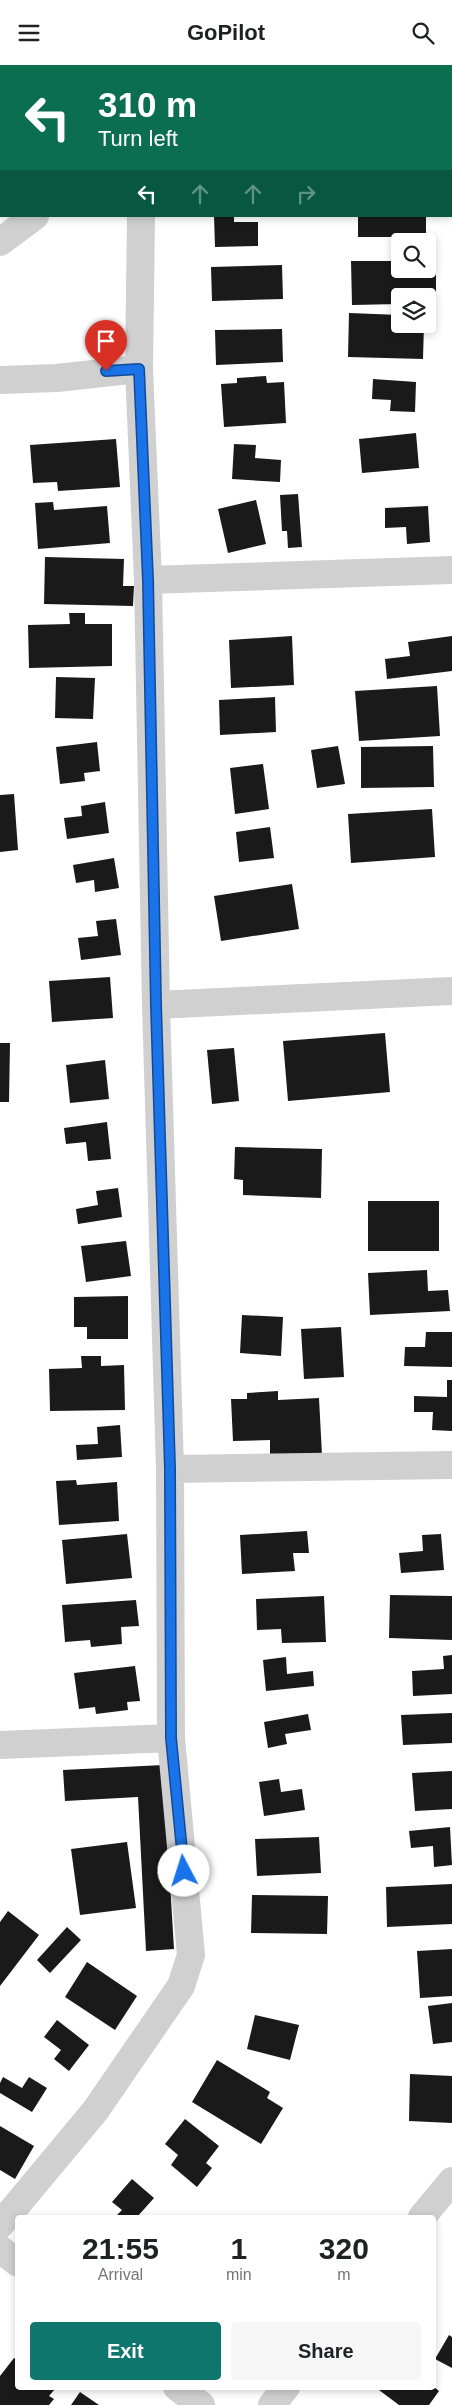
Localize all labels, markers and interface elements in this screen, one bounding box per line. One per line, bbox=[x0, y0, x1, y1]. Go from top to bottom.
icon: menu bbox=[15, 19, 43, 47]
icon: search bbox=[409, 19, 437, 47]
text: GoPilot bbox=[187, 20, 265, 45]
icon: left bbox=[15, 85, 80, 150]
text: 310 m bbox=[98, 85, 197, 124]
text: Turn left bbox=[98, 126, 178, 151]
icon: left bbox=[133, 180, 161, 208]
icon: ahead bbox=[186, 180, 214, 208]
icon: ahead bbox=[239, 180, 267, 208]
icon: right bbox=[292, 180, 320, 208]
map controls bbox=[391, 233, 436, 333]
button: search bbox=[391, 233, 436, 278]
button: layers bbox=[391, 288, 436, 333]
pin bbox=[85, 320, 127, 371]
icon: arrive bbox=[92, 327, 120, 355]
position arrow bbox=[157, 1844, 209, 1896]
text: 21:55 bbox=[82, 2232, 159, 2265]
text: 1 bbox=[230, 2232, 247, 2265]
text: 320 bbox=[319, 2232, 369, 2265]
text: Arrival bbox=[98, 2266, 143, 2283]
text: min bbox=[226, 2266, 252, 2283]
text: m bbox=[337, 2266, 350, 2283]
button: Exit bbox=[30, 2322, 221, 2380]
button: Share bbox=[231, 2322, 421, 2380]

